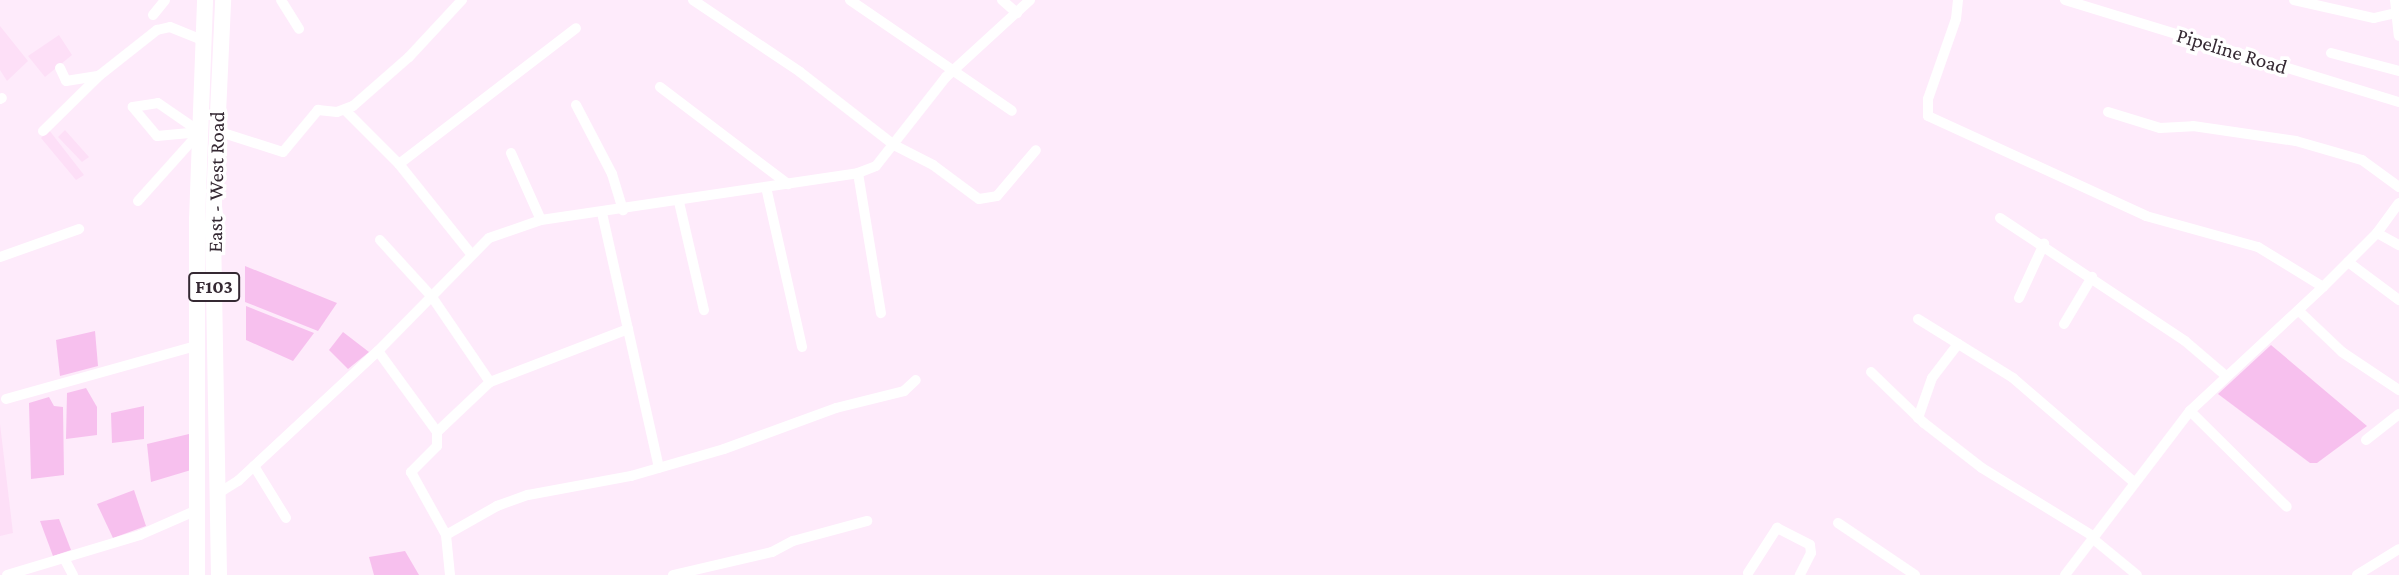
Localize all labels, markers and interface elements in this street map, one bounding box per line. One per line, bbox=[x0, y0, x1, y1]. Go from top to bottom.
street label: Pipeline Road bbox=[2174, 22, 2290, 80]
street label: East - West Road bbox=[202, 111, 230, 253]
road number: F103 bbox=[188, 272, 240, 302]

